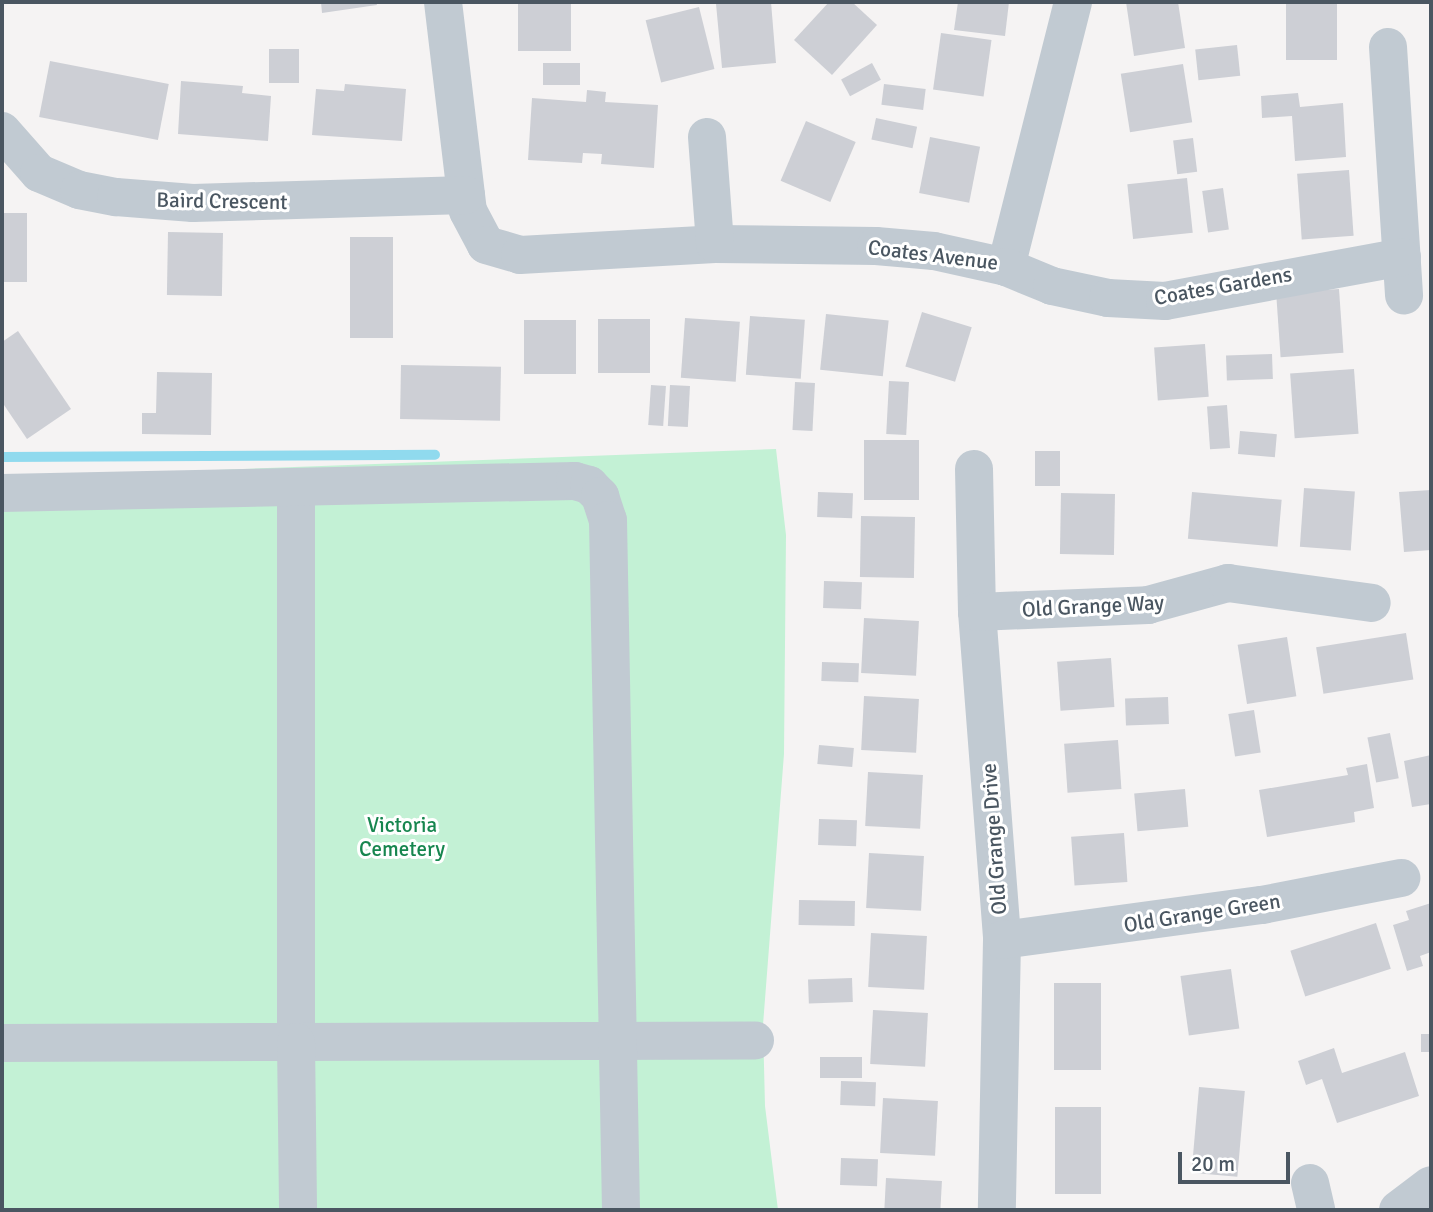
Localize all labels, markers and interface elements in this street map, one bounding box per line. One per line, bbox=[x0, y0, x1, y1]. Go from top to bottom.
street label: Baird Crescent bbox=[156, 187, 288, 215]
street label: Coates Avenue bbox=[866, 235, 1000, 275]
street label: Coates Gardens bbox=[1152, 261, 1294, 311]
street label: Old Grange Way bbox=[1021, 590, 1165, 622]
street label: Old Grange Drive bbox=[976, 762, 1012, 916]
park label: Victoria Cemetery bbox=[359, 812, 445, 862]
street label: Old Grange Green bbox=[1122, 888, 1282, 938]
scale bar bbox=[1181, 1138, 1293, 1182]
text: 20 m bbox=[1191, 1151, 1235, 1177]

